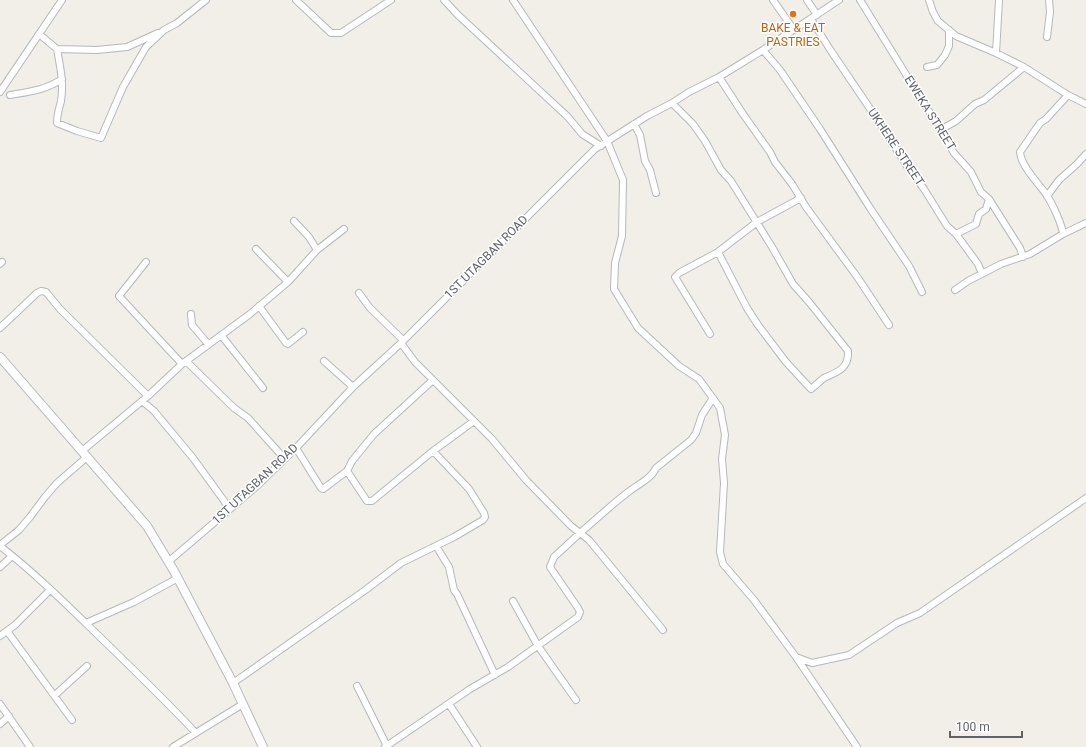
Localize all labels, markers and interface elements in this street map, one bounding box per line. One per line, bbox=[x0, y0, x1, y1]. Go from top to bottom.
marker: BAKE & EAT PASTRIES bbox=[788, 9, 798, 19]
place label: BAKE & EAT PASTRIES bbox=[761, 21, 825, 49]
street label: EWEKA STREET bbox=[901, 73, 959, 153]
street label: UKHERE STREET bbox=[865, 106, 927, 188]
street label: 1ST UTAGBAN ROAD bbox=[441, 212, 531, 302]
street label: 1ST UTAGBAN ROAD bbox=[209, 441, 301, 527]
scale bar bbox=[950, 713, 1022, 739]
text: 100 m bbox=[956, 720, 990, 734]

